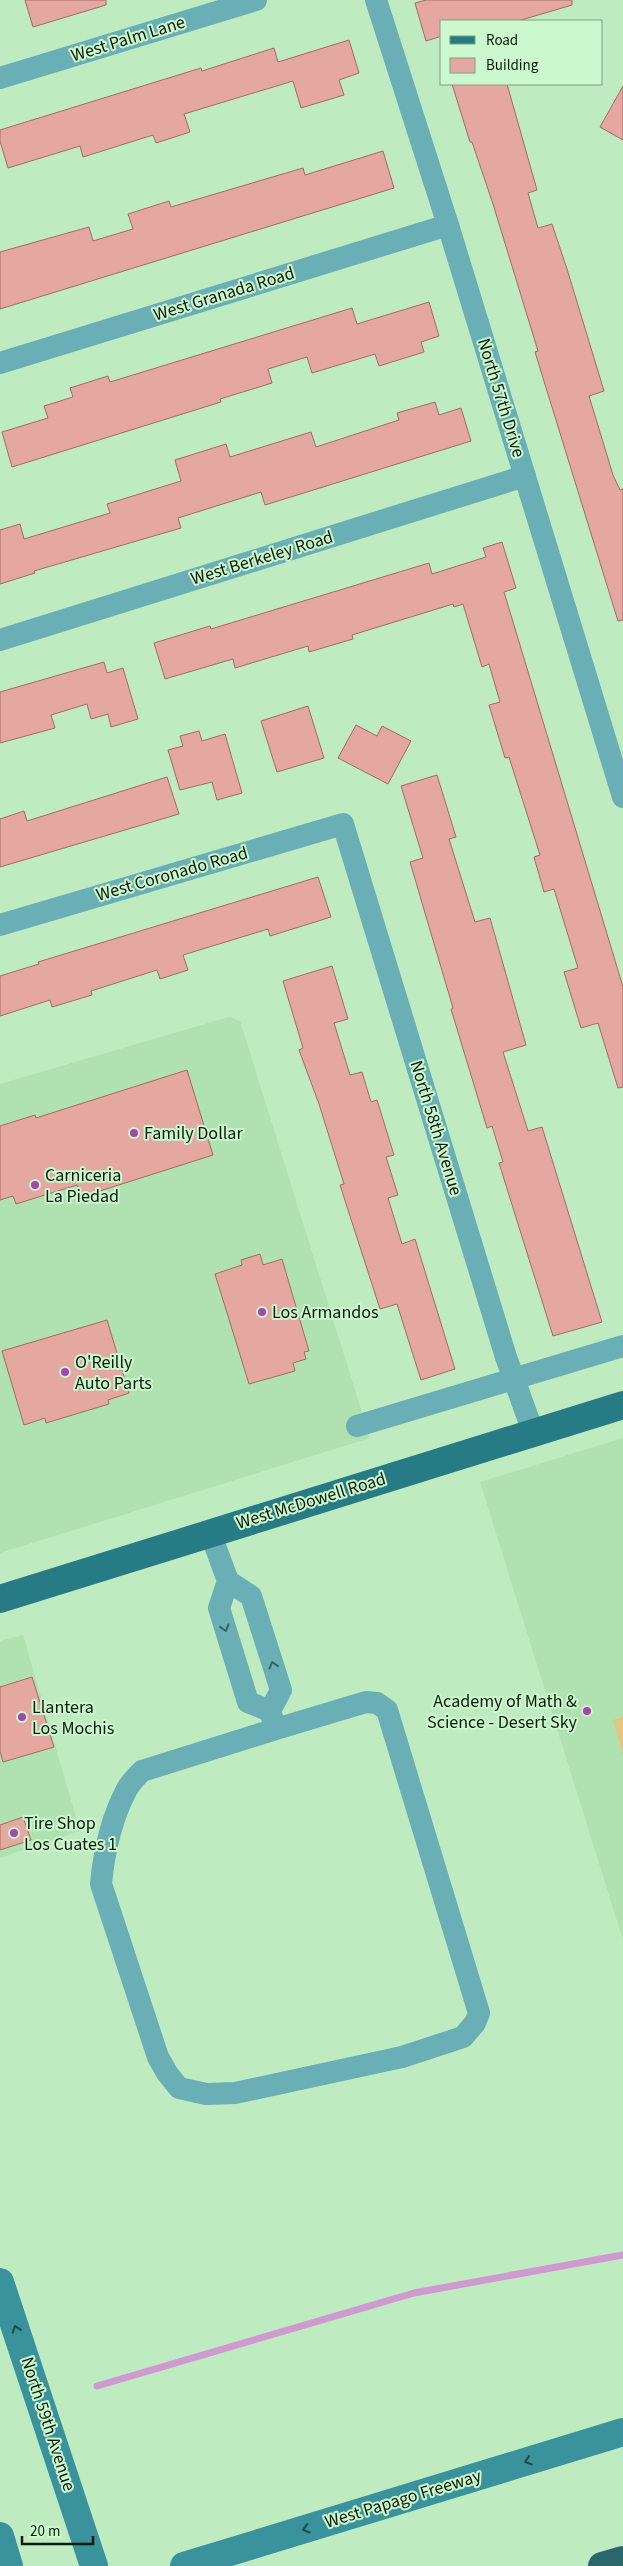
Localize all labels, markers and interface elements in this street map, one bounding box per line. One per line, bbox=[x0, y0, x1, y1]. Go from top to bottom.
street label: West Palm Lane bbox=[68, 10, 188, 68]
legend bbox=[440, 20, 603, 85]
text: Road bbox=[486, 30, 518, 51]
text: Building bbox=[486, 55, 539, 76]
street label: West Granada Road bbox=[150, 261, 298, 327]
street label: North 57th Drive bbox=[471, 335, 531, 461]
street label: West Berkeley Road bbox=[188, 524, 336, 592]
street label: West Coronado Road bbox=[93, 840, 251, 908]
street label: North 58th Avenue bbox=[404, 1057, 468, 1199]
place label: Family Dollar bbox=[144, 1121, 243, 1146]
marker: Family Dollar bbox=[128, 1127, 140, 1139]
place label: Carniceria La Piedad bbox=[45, 1163, 121, 1209]
marker: Carniceria La Piedad bbox=[29, 1179, 41, 1191]
place label: Los Armandos bbox=[272, 1300, 379, 1325]
marker: Los Armandos bbox=[256, 1306, 268, 1318]
place label: O'Reilly Auto Parts bbox=[75, 1350, 152, 1396]
marker: O'Reilly Auto Parts bbox=[59, 1366, 71, 1378]
street label: West McDowell Road bbox=[233, 1466, 389, 1536]
one-way arrow bbox=[219, 1623, 229, 1632]
one-way arrow bbox=[268, 1662, 278, 1670]
place label: Academy of Math & Science - Desert Sky bbox=[427, 1689, 578, 1735]
place label: Llantera Los Mochis bbox=[32, 1695, 114, 1741]
marker: Academy of Math & Science - Desert Sky bbox=[581, 1705, 593, 1717]
marker: Llantera Los Mochis bbox=[16, 1711, 28, 1723]
place label: Tire Shop Los Cuates 1 bbox=[24, 1811, 117, 1857]
marker: Tire Shop Los Cuates 1 bbox=[8, 1827, 20, 1839]
one-way arrow bbox=[12, 2325, 22, 2333]
street label: North 59th Avenue bbox=[14, 2354, 82, 2494]
one-way arrow bbox=[525, 2455, 533, 2465]
street label: West Papago Freeway bbox=[322, 2463, 485, 2535]
scale bar bbox=[22, 2514, 94, 2546]
text: 20 m bbox=[30, 2521, 60, 2542]
one-way arrow bbox=[302, 2523, 311, 2533]

